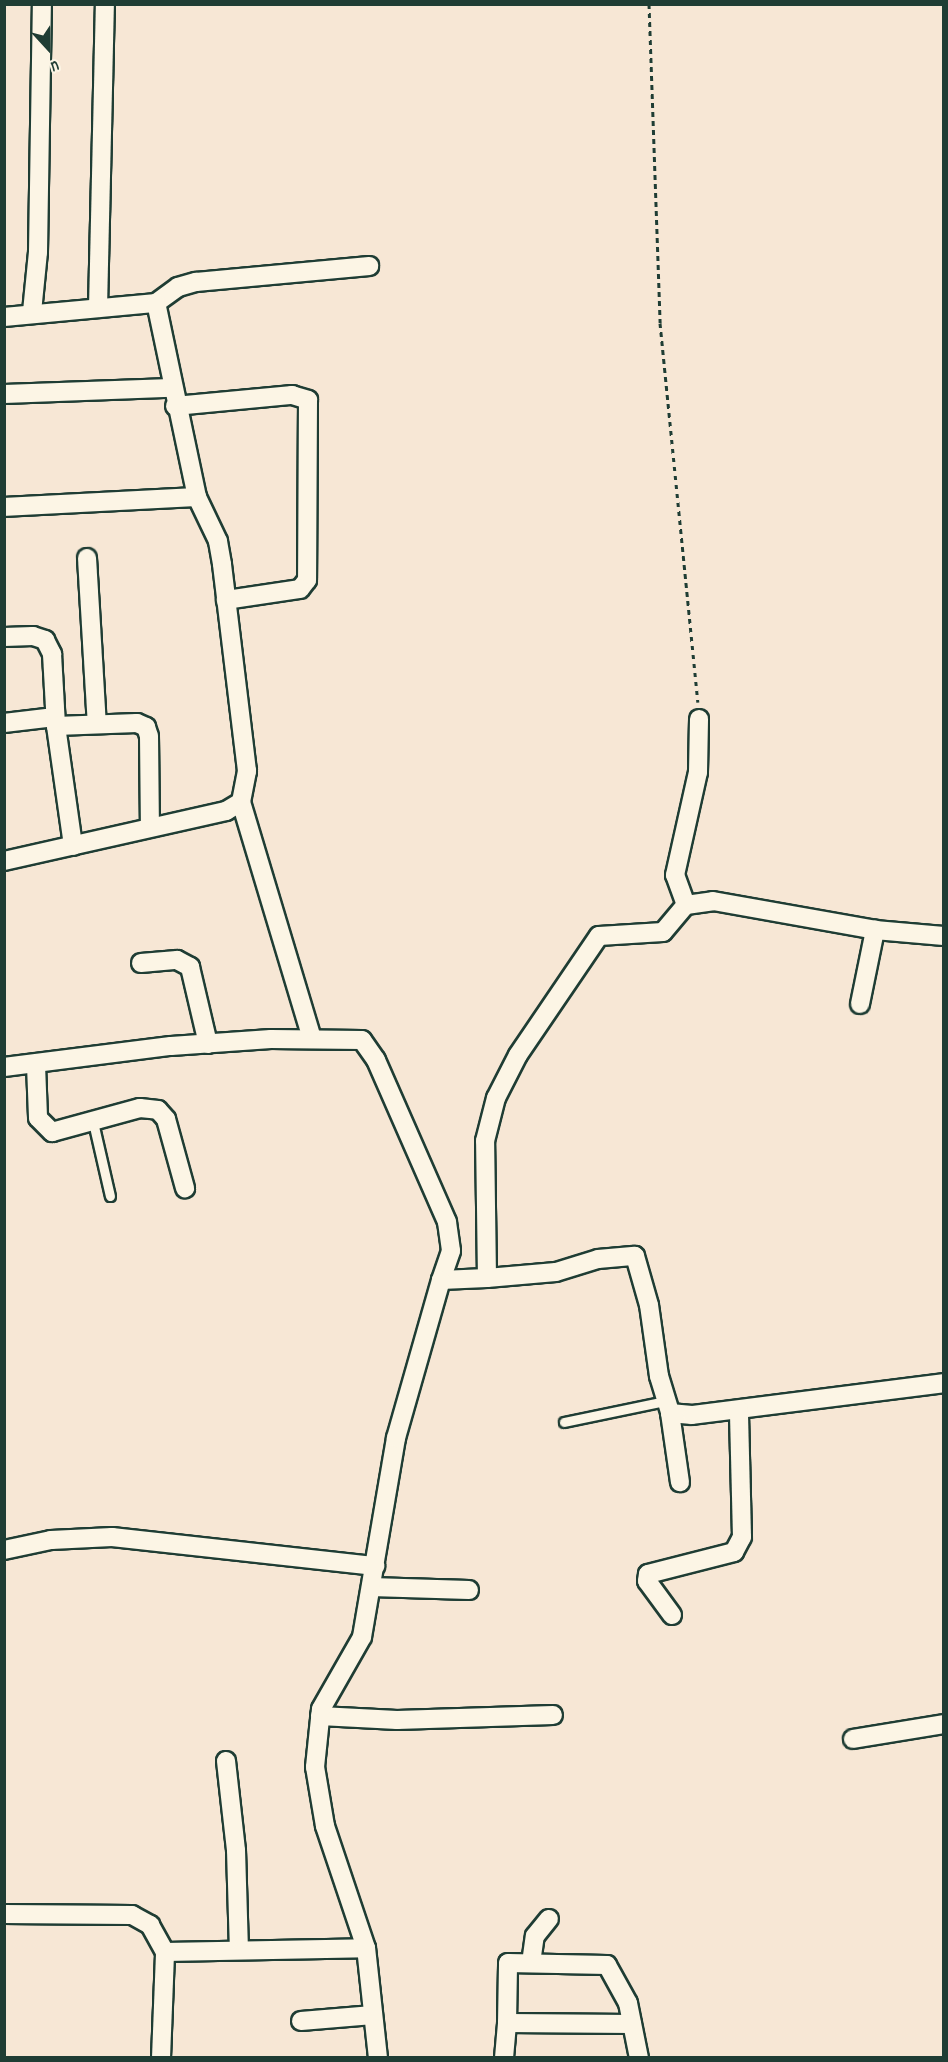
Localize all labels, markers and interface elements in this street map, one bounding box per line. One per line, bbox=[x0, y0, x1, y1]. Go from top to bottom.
north arrow bbox=[18, 18, 78, 78]
text: U bbox=[47, 53, 62, 77]

